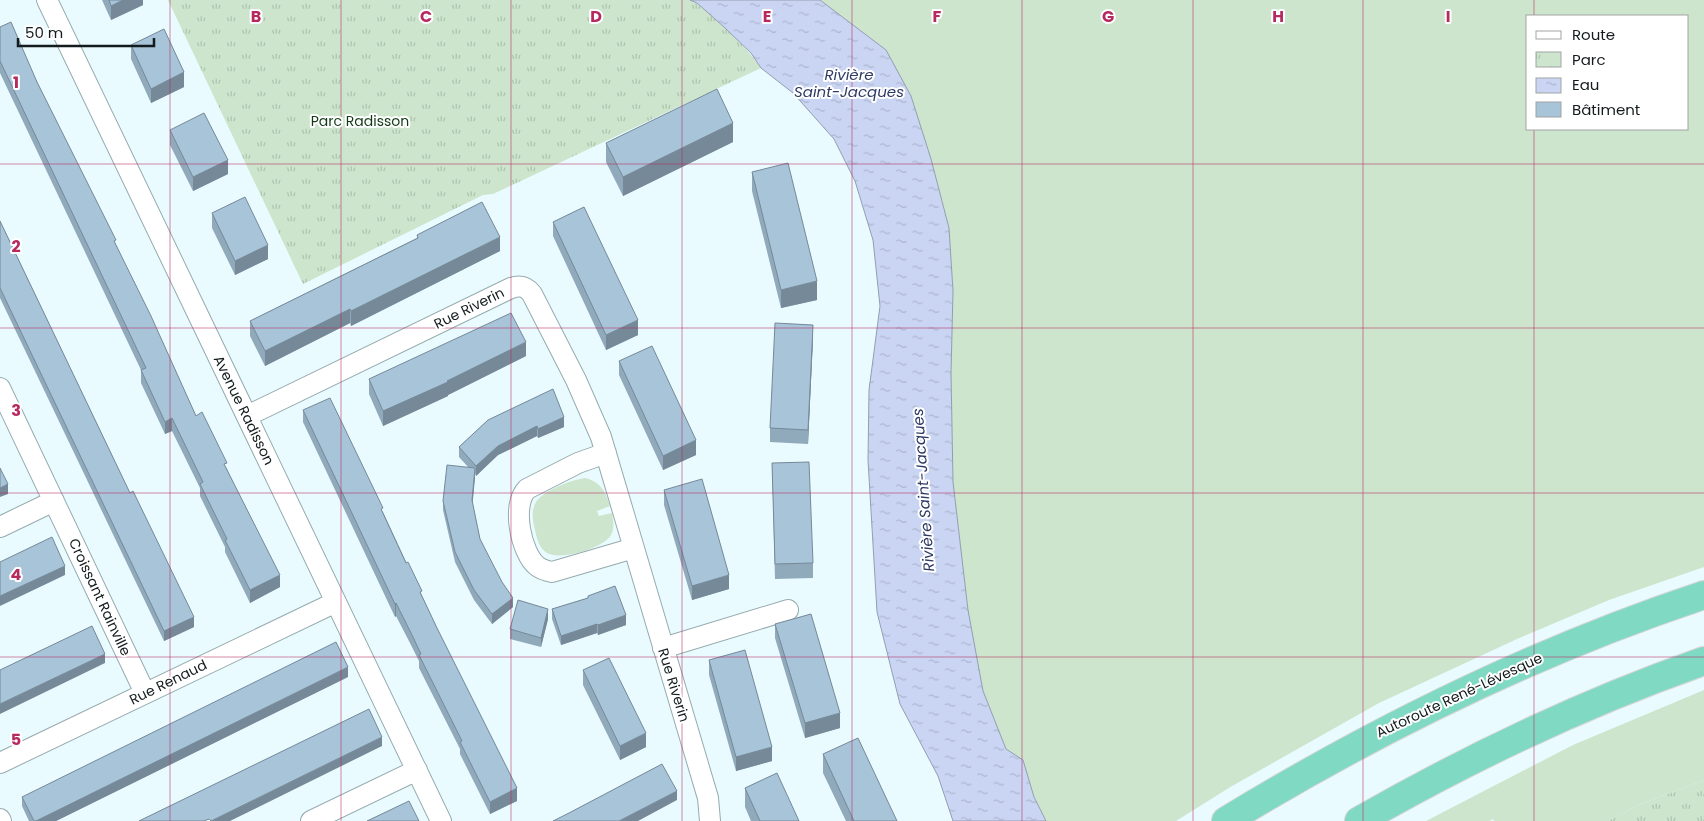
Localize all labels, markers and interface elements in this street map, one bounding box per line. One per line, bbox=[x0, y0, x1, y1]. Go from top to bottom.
text: B bbox=[251, 5, 261, 28]
text: C bbox=[420, 5, 432, 28]
text: D bbox=[590, 5, 602, 28]
text: E bbox=[763, 5, 771, 28]
text: F bbox=[933, 5, 942, 28]
text: G bbox=[1102, 5, 1114, 28]
text: H bbox=[1272, 5, 1284, 28]
text: I bbox=[1446, 5, 1450, 28]
scale bar bbox=[18, 15, 154, 47]
legend bbox=[1526, 15, 1689, 130]
text: 50 m bbox=[25, 22, 63, 43]
text: Route bbox=[1572, 24, 1615, 45]
text: Parc bbox=[1572, 49, 1606, 70]
water label: Rivière Saint-Jacques bbox=[794, 64, 904, 102]
text: 1 bbox=[13, 71, 19, 94]
text: Eau bbox=[1572, 74, 1599, 95]
text: Bâtiment bbox=[1572, 99, 1640, 120]
park label: Parc Radisson bbox=[311, 111, 409, 131]
text: 2 bbox=[11, 235, 21, 258]
street label: Rue Riverin bbox=[430, 282, 508, 334]
street label: Avenue Radisson bbox=[209, 352, 279, 468]
text: 3 bbox=[11, 399, 21, 422]
water label: Rivière Saint-Jacques bbox=[907, 408, 939, 572]
street label: Croissant Rainville bbox=[64, 535, 136, 659]
text: 4 bbox=[11, 563, 22, 586]
street label: Rue Riverin bbox=[653, 646, 695, 724]
street label: Autoroute René-Lévesque bbox=[1373, 647, 1546, 742]
street label: Rue Renaud bbox=[126, 655, 210, 709]
text: 5 bbox=[11, 728, 21, 751]

